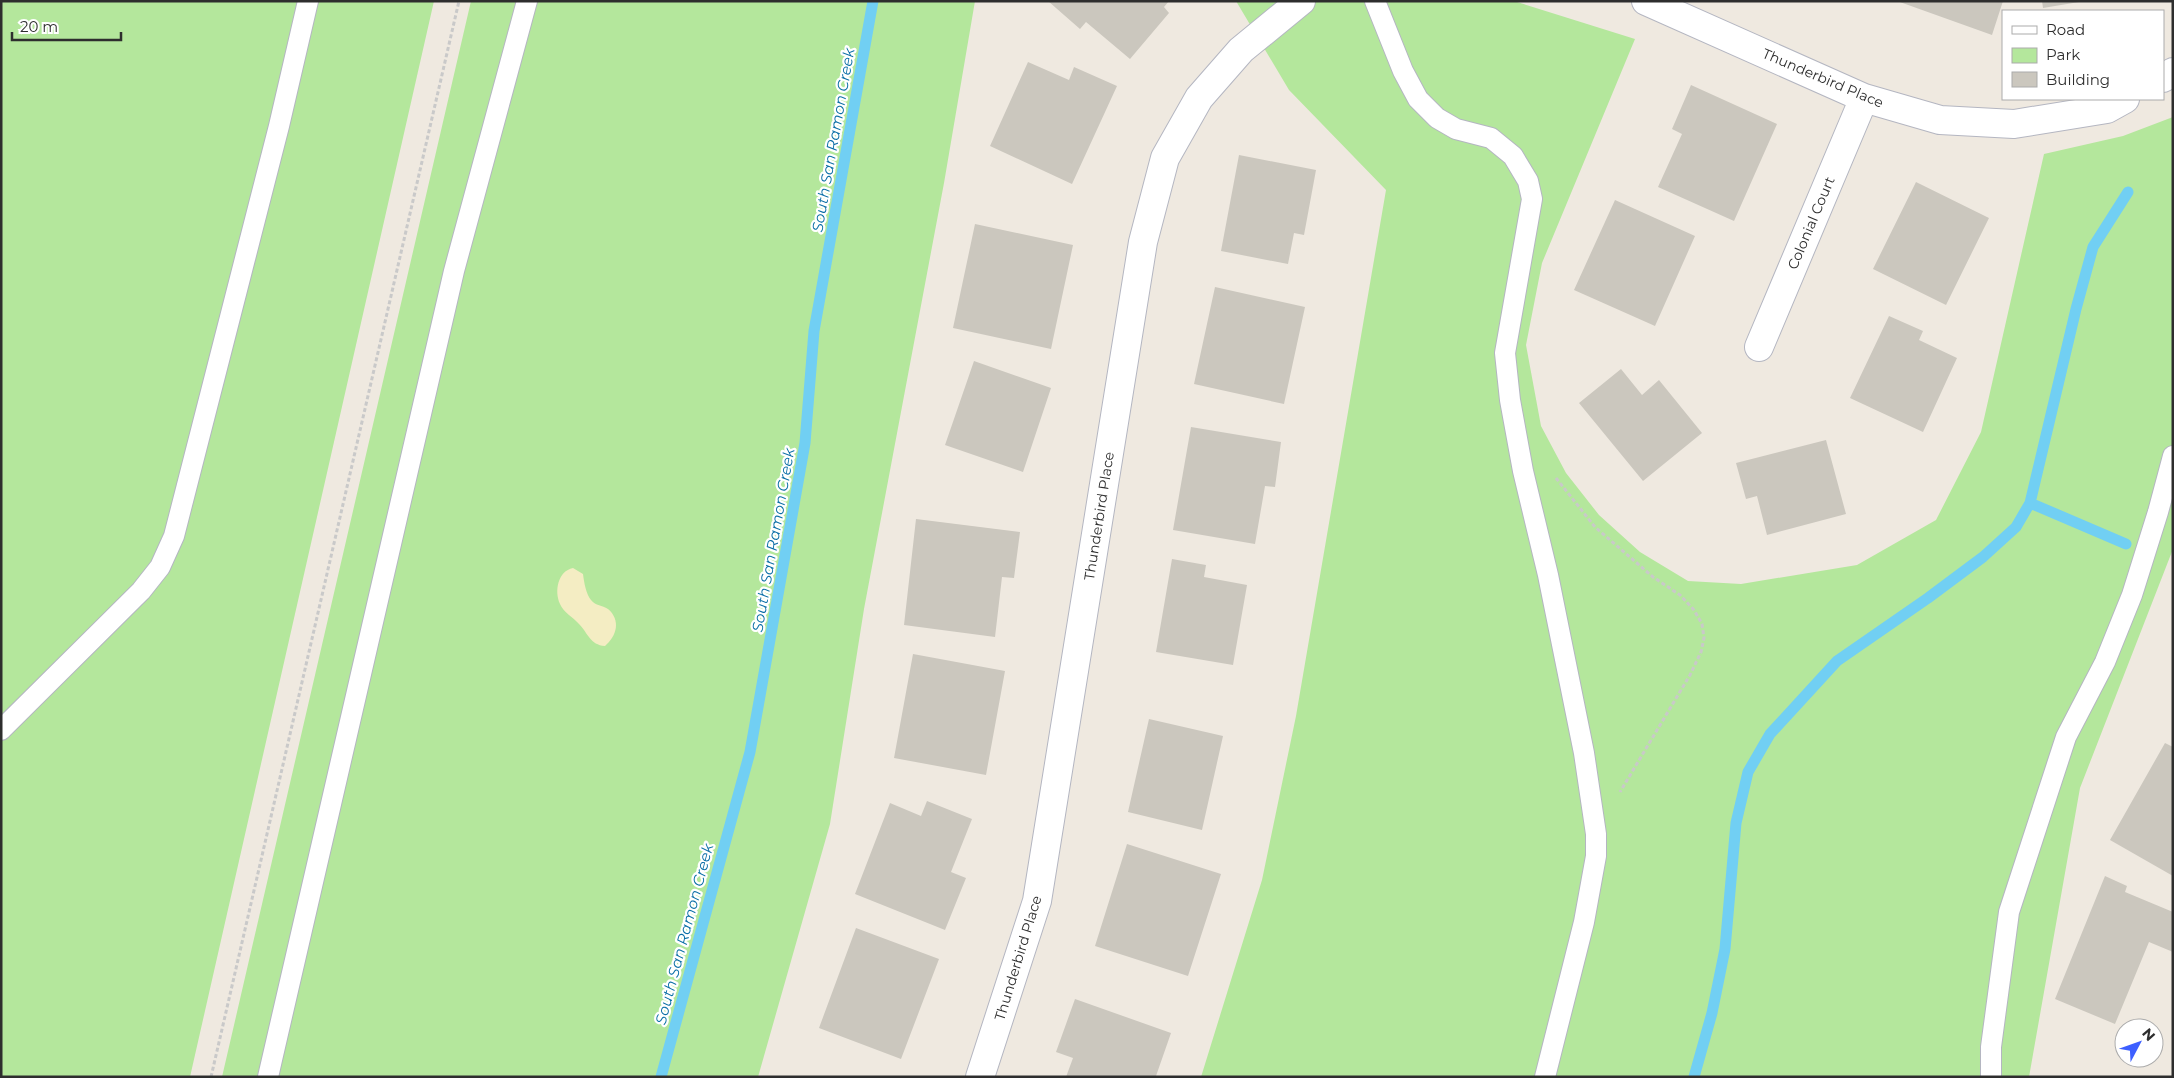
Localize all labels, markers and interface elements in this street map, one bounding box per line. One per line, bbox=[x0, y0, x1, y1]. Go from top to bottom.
scale bar bbox=[12, 10, 121, 42]
legend bbox=[2002, 10, 2164, 100]
text: 20 m bbox=[20, 17, 58, 36]
text: Road bbox=[2046, 20, 2085, 39]
street label: Thunderbird Place bbox=[1760, 44, 1886, 112]
text: Park bbox=[2046, 45, 2080, 64]
water label: South San Ramon Creek bbox=[807, 46, 859, 233]
text: Building bbox=[2046, 70, 2110, 89]
street label: Colonial Court bbox=[1783, 174, 1839, 272]
water label: South San Ramon Creek bbox=[747, 446, 799, 633]
street label: Thunderbird Place bbox=[1080, 450, 1118, 582]
water label: South San Ramon Creek bbox=[651, 840, 718, 1026]
street label: Thunderbird Place bbox=[990, 893, 1046, 1023]
north arrow bbox=[2114, 1018, 2164, 1068]
text: N bbox=[2138, 1024, 2159, 1045]

